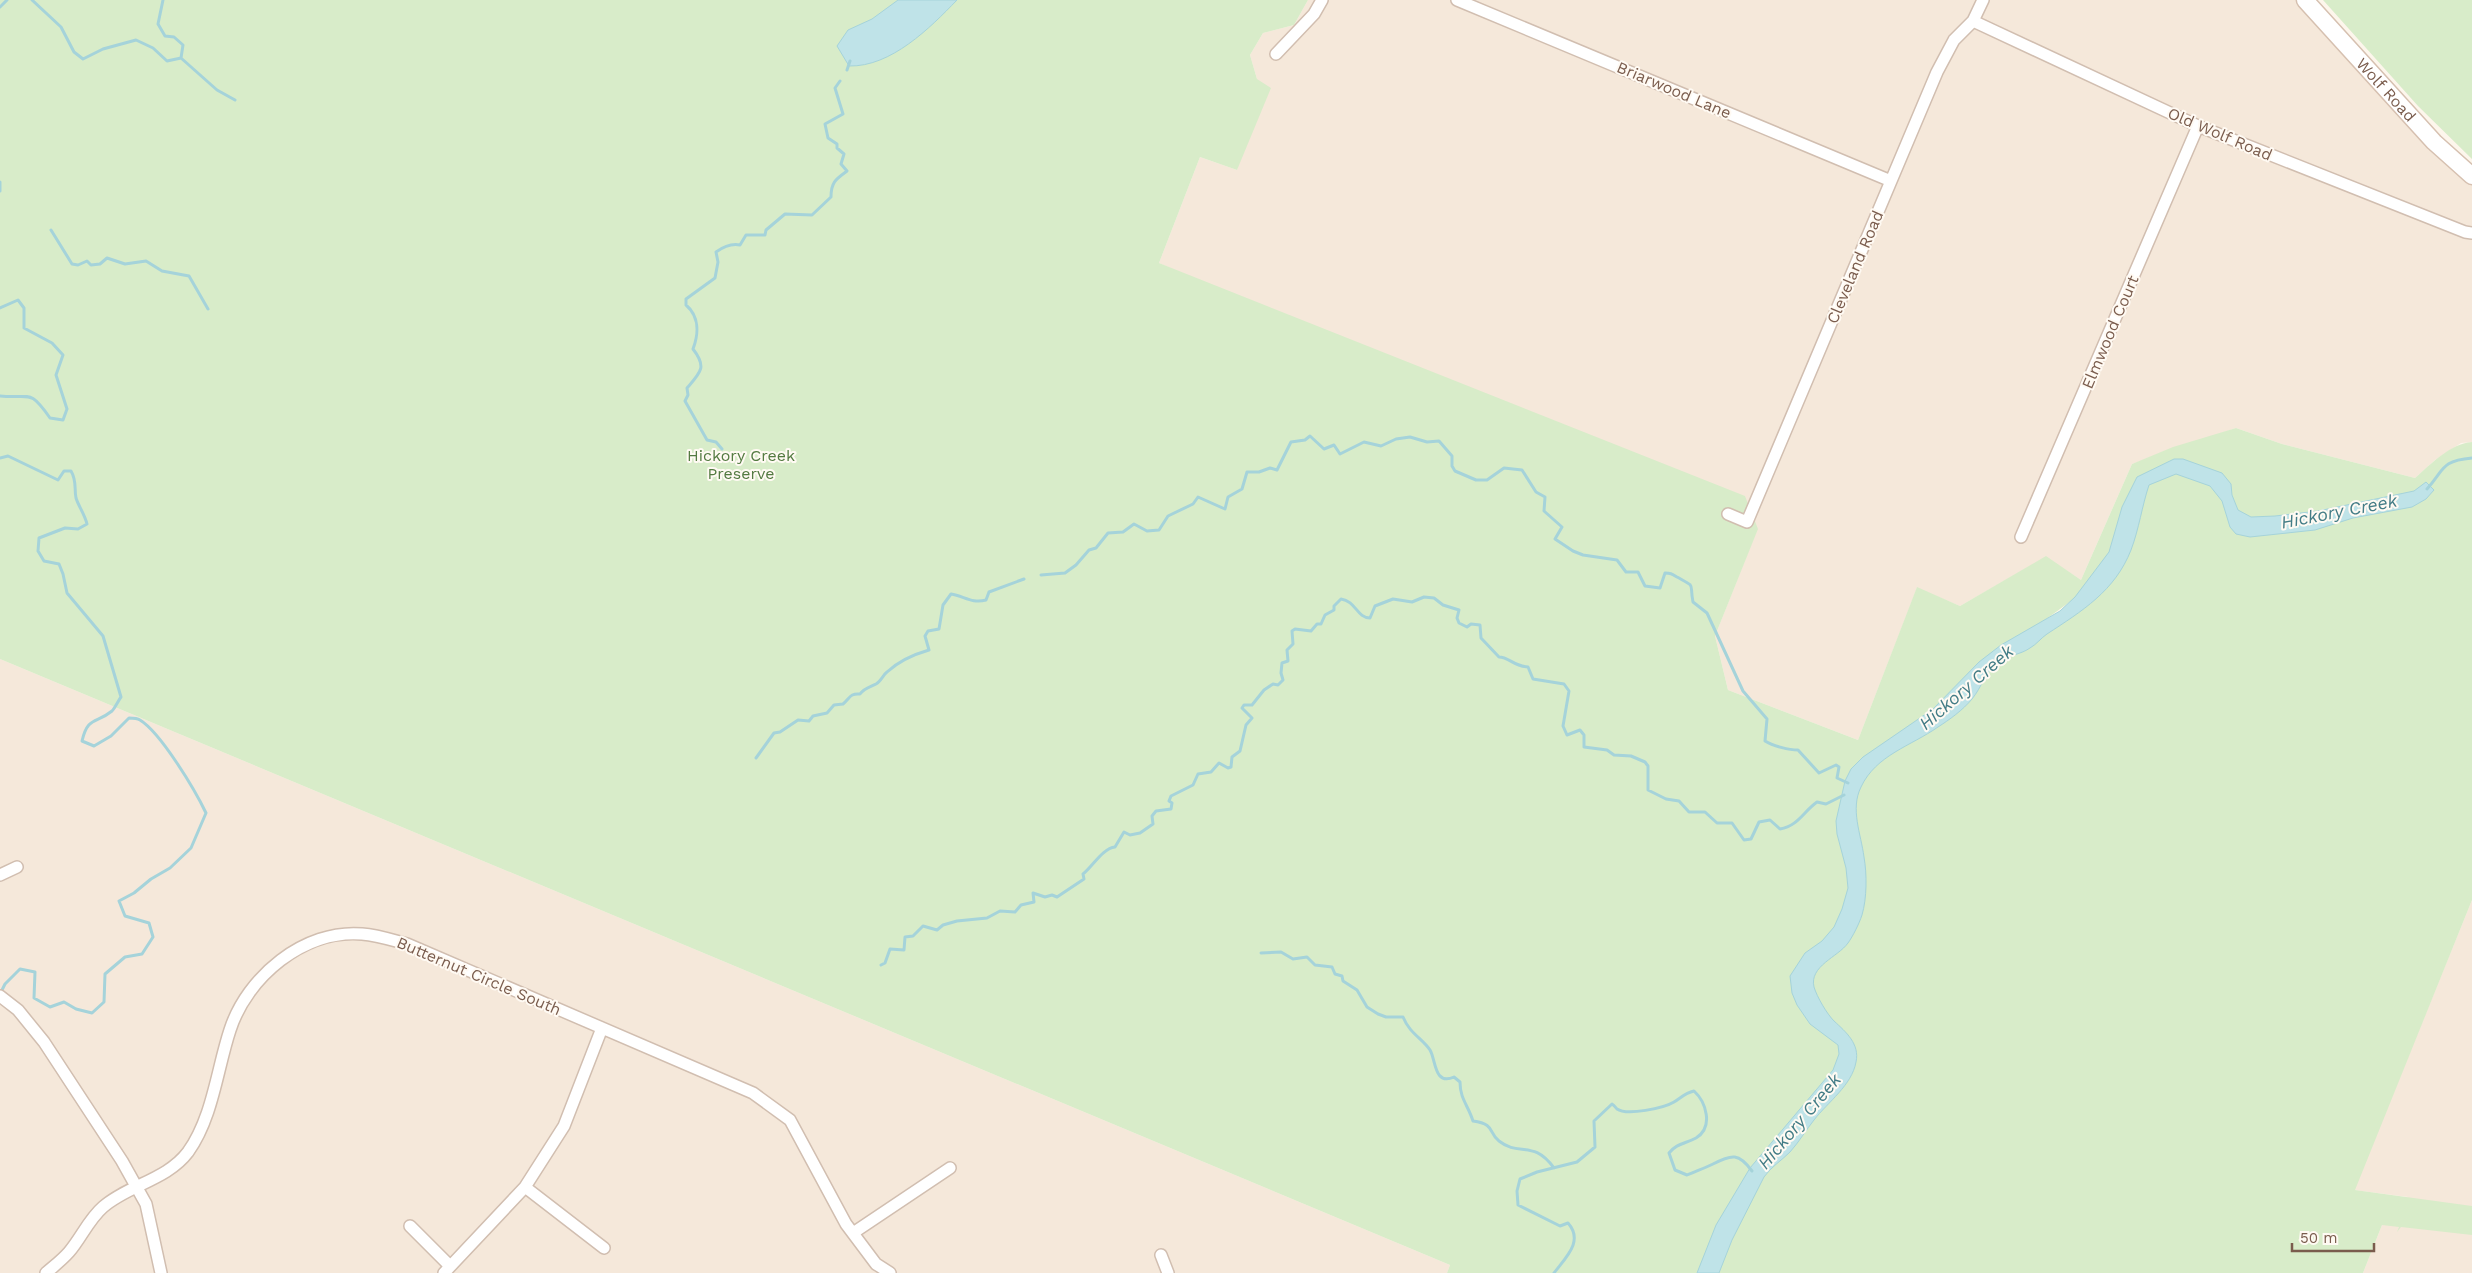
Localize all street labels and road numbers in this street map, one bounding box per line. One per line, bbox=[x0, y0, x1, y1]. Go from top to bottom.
street label: Wolf Road bbox=[2353, 54, 2420, 125]
street label: Briarwood Lane bbox=[1614, 57, 1734, 123]
street label: Old Wolf Road bbox=[2165, 103, 2275, 165]
street label: Cleveland Road bbox=[1823, 208, 1887, 326]
street label: Elmwood Court bbox=[2078, 272, 2143, 392]
street label: Butternut Circle South bbox=[394, 933, 564, 1019]

